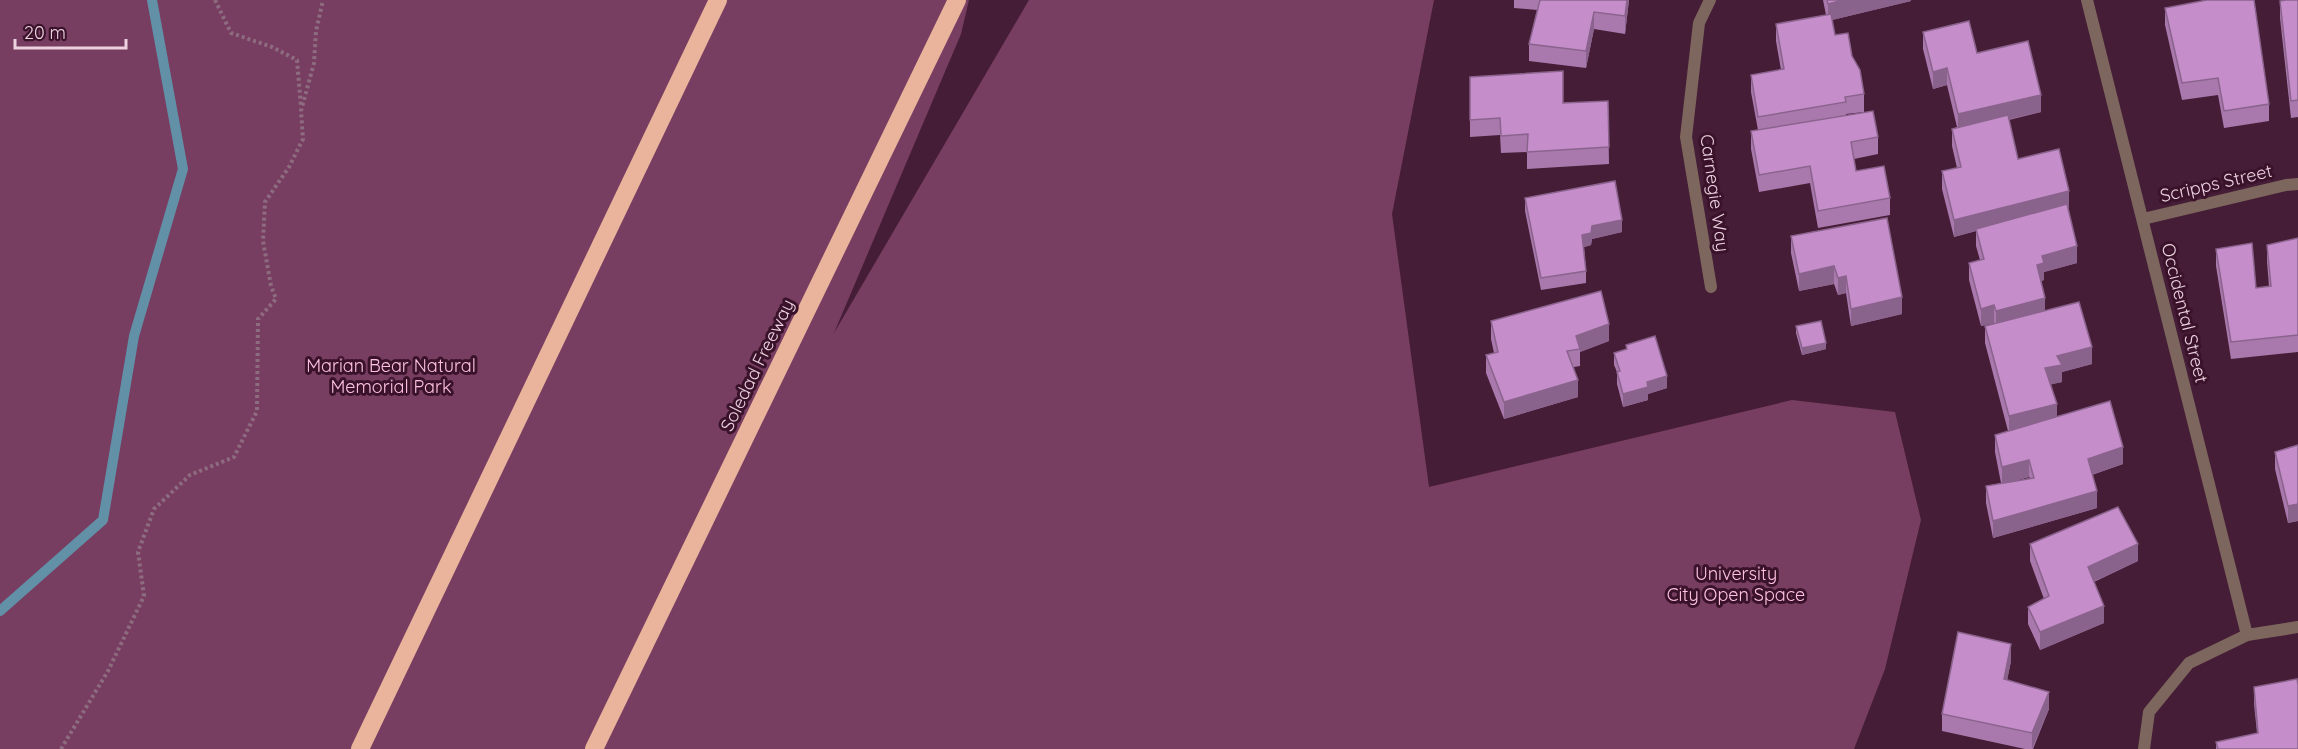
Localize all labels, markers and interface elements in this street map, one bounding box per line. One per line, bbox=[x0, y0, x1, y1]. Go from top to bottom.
scale bar bbox=[15, 12, 126, 50]
text: 20 m bbox=[24, 21, 66, 44]
street label: Carnegie Way bbox=[1695, 133, 1735, 253]
street label: Scripps Street bbox=[2158, 159, 2274, 207]
street label: Occidental Street bbox=[2157, 241, 2213, 385]
street label: Soledad Freeway bbox=[715, 295, 799, 435]
park label: Marian Bear Natural Memorial Park bbox=[306, 354, 476, 398]
park label: University City Open Space bbox=[1667, 562, 1805, 606]

